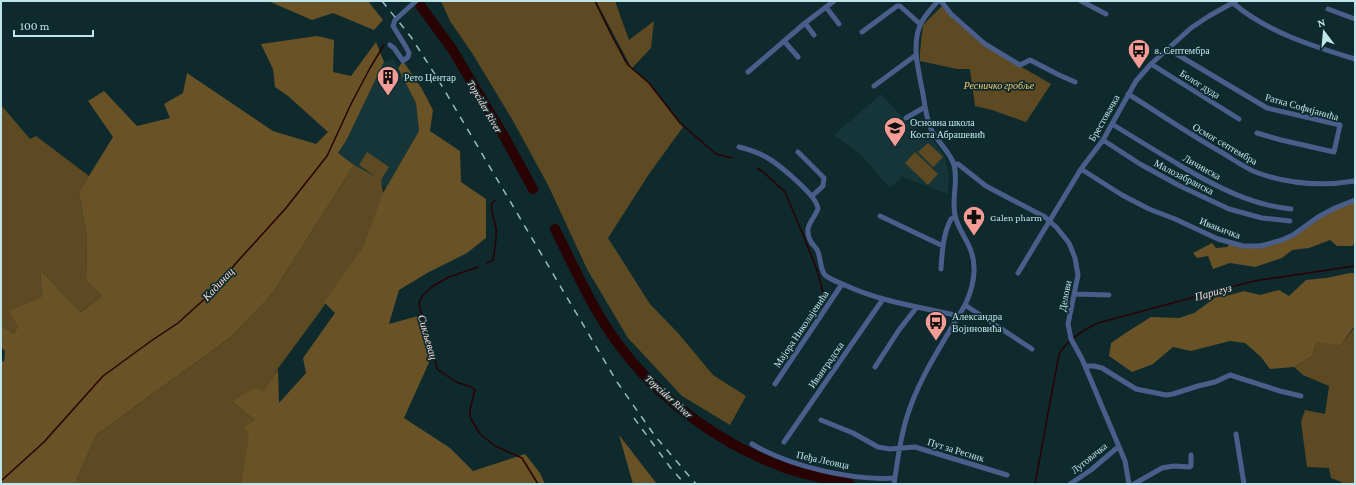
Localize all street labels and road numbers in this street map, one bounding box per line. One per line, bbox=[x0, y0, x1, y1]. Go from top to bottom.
street label: Белог дуда bbox=[1178, 67, 1223, 101]
street label: Ратка Софијанића bbox=[1264, 91, 1341, 123]
street label: Брестовачка bbox=[1086, 92, 1122, 143]
street label: Осмог септембра bbox=[1191, 121, 1260, 167]
street label: Личинска bbox=[1181, 152, 1223, 182]
street label: Малозабранска bbox=[1152, 157, 1216, 197]
street label: Ивањичка bbox=[1198, 215, 1243, 241]
street label: Делови bbox=[1057, 279, 1074, 312]
street label: Мајора Николајевића bbox=[771, 288, 831, 370]
street label: Иванградска bbox=[806, 339, 846, 390]
street label: Пут за Ресник bbox=[926, 436, 986, 464]
street label: Луговачка bbox=[1069, 440, 1110, 476]
street label: Пеђа Леовца bbox=[796, 449, 851, 471]

